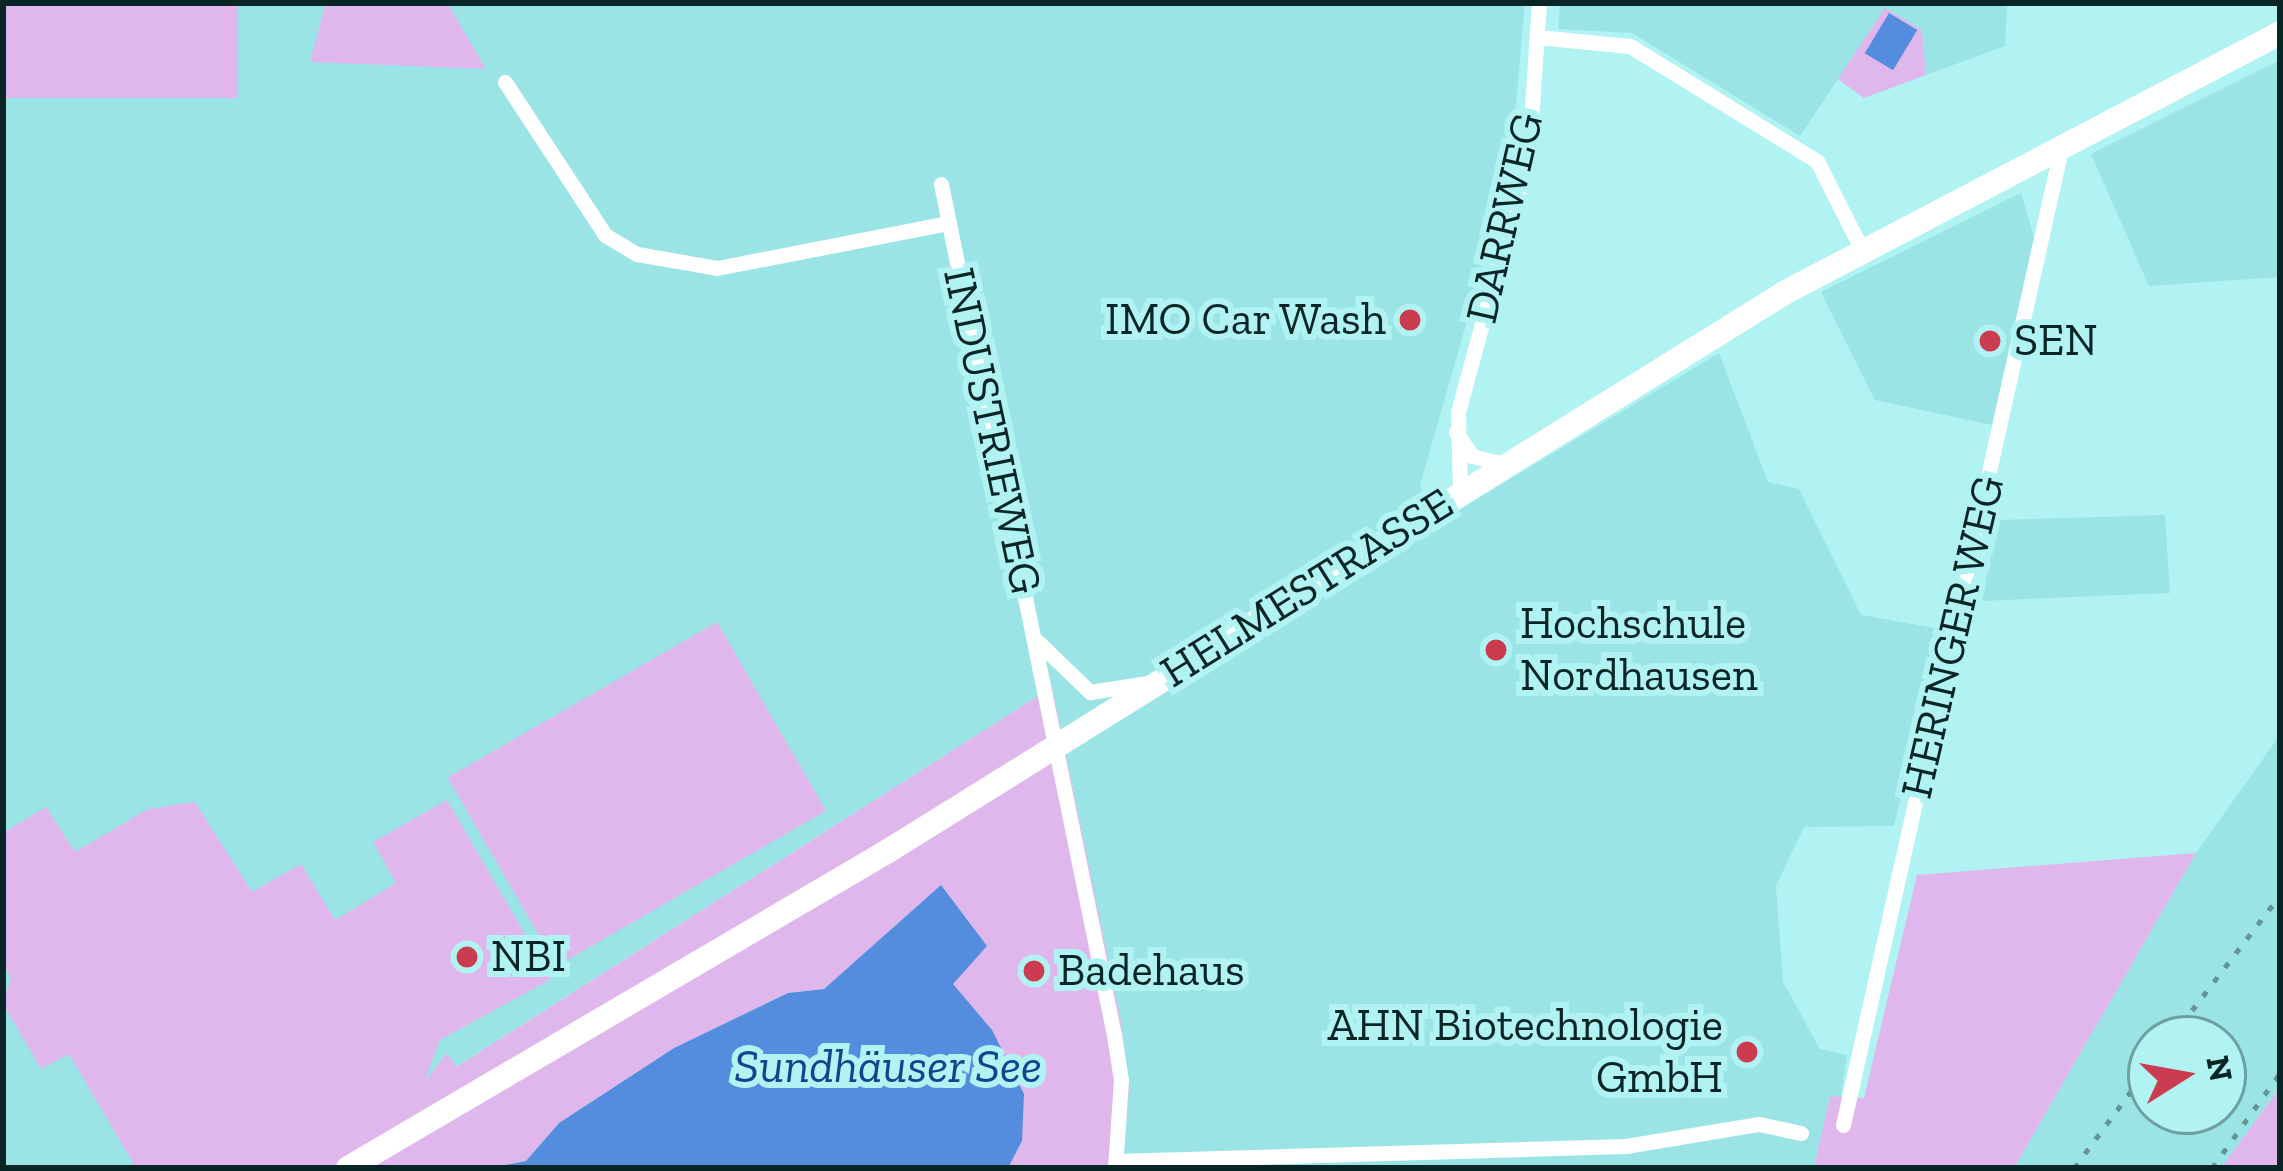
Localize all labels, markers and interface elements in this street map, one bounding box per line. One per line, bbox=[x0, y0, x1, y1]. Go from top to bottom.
street label: DARRWEG bbox=[1455, 108, 1555, 328]
street label: INDUSTRIEWEG bbox=[931, 263, 1053, 599]
place label: IMO Car Wash bbox=[1103, 293, 1386, 347]
marker: IMO Car Wash bbox=[1397, 307, 1423, 333]
place label: SEN bbox=[2014, 314, 2098, 368]
marker: SEN bbox=[1977, 328, 2003, 354]
street label: HERINGER WEG bbox=[1890, 470, 2016, 804]
street label: HELMESTRASSE bbox=[1151, 477, 1463, 699]
place label: Hochschule Nordhausen bbox=[1520, 597, 1758, 703]
marker: Hochschule Nordhausen bbox=[1483, 637, 1509, 663]
place label: NBI bbox=[491, 930, 566, 984]
marker: NBI bbox=[454, 944, 480, 970]
place label: Badehaus bbox=[1058, 944, 1245, 998]
marker: Badehaus bbox=[1021, 958, 1047, 984]
place label: AHN Biotechnologie GmbH bbox=[1327, 999, 1723, 1105]
north arrow bbox=[2127, 1015, 2247, 1135]
water label: Sundhäuser See bbox=[734, 1037, 1042, 1095]
marker: AHN Biotechnologie GmbH bbox=[1734, 1039, 1760, 1065]
text: N bbox=[2198, 1053, 2241, 1085]

